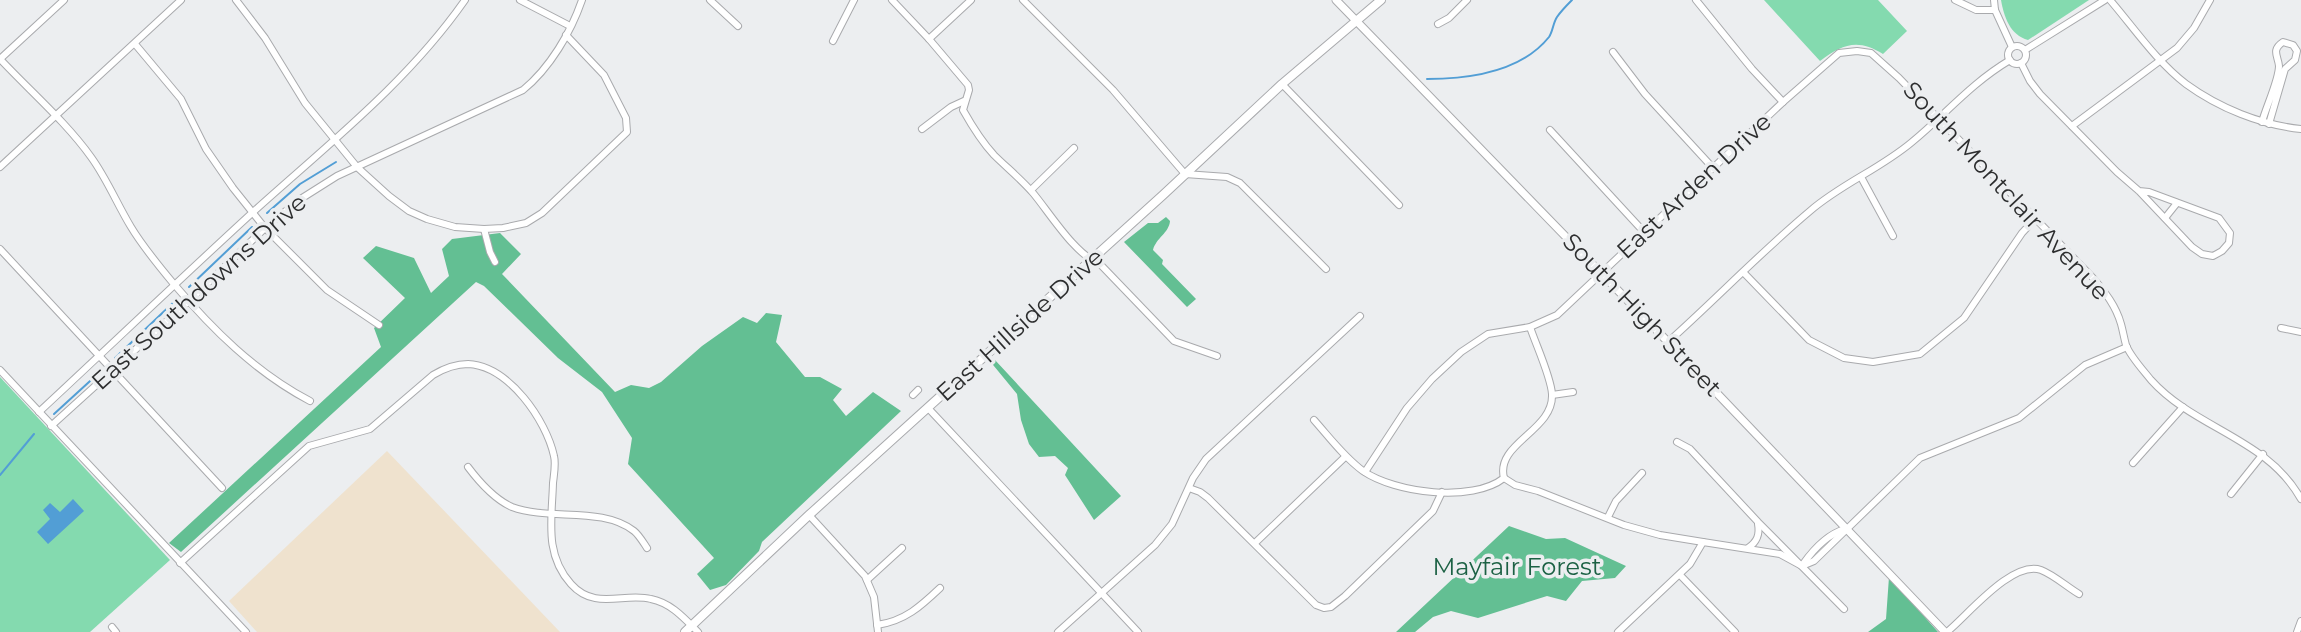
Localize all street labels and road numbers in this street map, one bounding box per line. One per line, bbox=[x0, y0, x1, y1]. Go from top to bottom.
street label: South Montclair Avenue bbox=[1897, 75, 2115, 306]
street label: East Arden Drive bbox=[1610, 107, 1777, 265]
street label: East Southdowns Drive bbox=[85, 188, 312, 396]
street label: South High Street bbox=[1557, 227, 1728, 402]
street label: East Hillside Drive bbox=[930, 242, 1109, 407]

